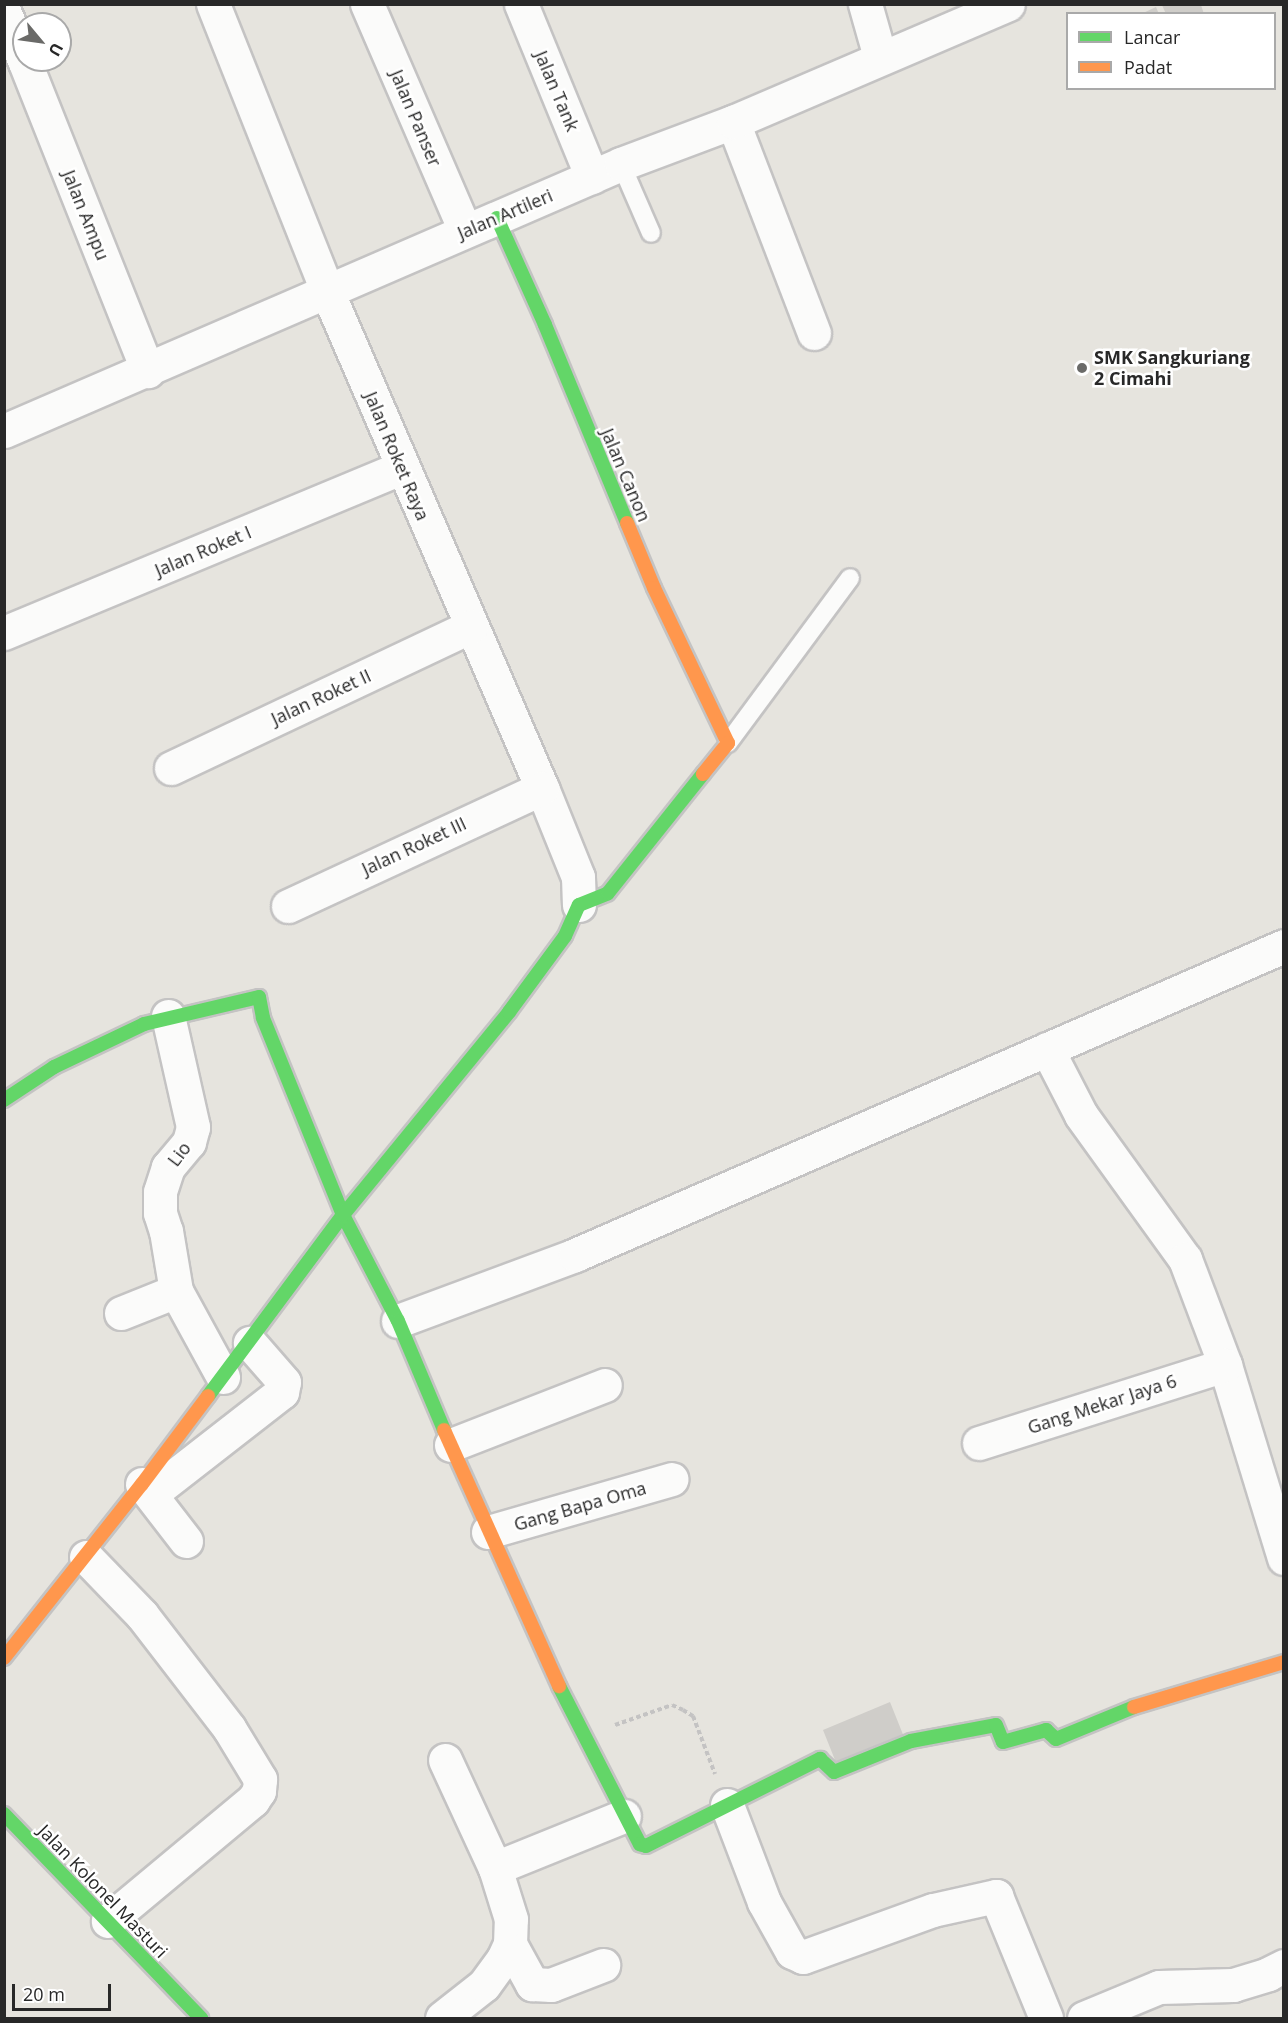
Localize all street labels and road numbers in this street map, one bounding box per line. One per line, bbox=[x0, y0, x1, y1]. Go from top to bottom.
street label: Jalan Tank bbox=[530, 47, 584, 135]
street label: Jalan Panser bbox=[386, 66, 446, 170]
street label: Jalan Ampu bbox=[58, 167, 114, 263]
street label: Jalan Artileri bbox=[454, 184, 556, 244]
street label: Jalan Roket Raya bbox=[360, 388, 434, 524]
street label: Jalan Canon bbox=[597, 425, 655, 525]
street label: Jalan Roket I bbox=[152, 521, 254, 581]
street label: Jalan Roket II bbox=[268, 664, 374, 730]
street label: Jalan Roket III bbox=[358, 812, 470, 880]
street label: Lio bbox=[163, 1138, 195, 1170]
street label: Gang Mekar Jaya 6 bbox=[1025, 1370, 1179, 1438]
street label: Gang Bapa Oma bbox=[511, 1477, 649, 1535]
street label: Jalan Kolonel Masturi bbox=[34, 1820, 172, 1962]

